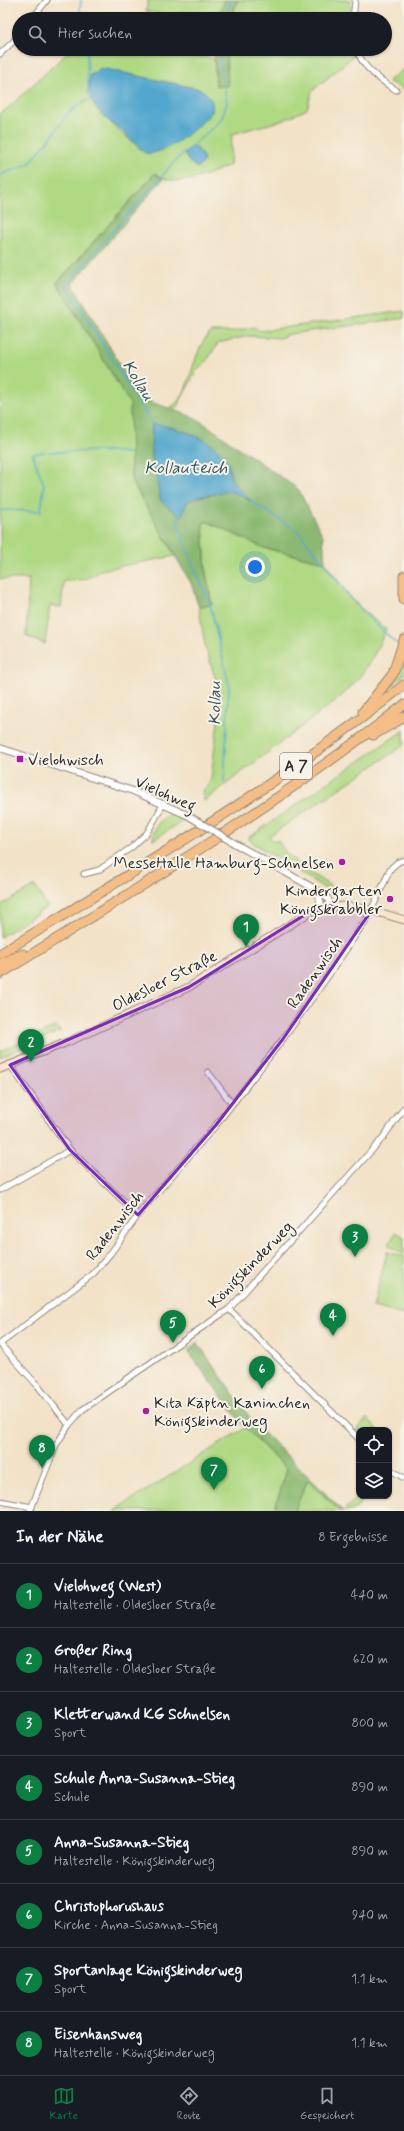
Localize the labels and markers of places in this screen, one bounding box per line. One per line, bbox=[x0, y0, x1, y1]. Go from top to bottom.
place label: Vielohwisch bbox=[28, 750, 104, 771]
marker: Vielohwisch bbox=[15, 754, 25, 764]
place label: MesseHalle Hamburg-Schnelsen bbox=[114, 853, 334, 875]
marker: MesseHalle Hamburg-Schnelsen bbox=[337, 857, 347, 867]
place label: Kindergarten Königskrabbler bbox=[280, 881, 383, 921]
marker: Kindergarten Königskrabbler bbox=[385, 894, 395, 904]
pin: 1 bbox=[233, 914, 259, 947]
pin: 2 bbox=[18, 1029, 44, 1062]
pin: 3 bbox=[342, 1224, 368, 1257]
pin: 4 bbox=[320, 1303, 346, 1336]
pin: 5 bbox=[160, 1310, 186, 1343]
pin: 6 bbox=[249, 1356, 275, 1389]
place label: Kita Käptn Kaninchen Königskinderweg bbox=[154, 1393, 310, 1433]
marker: Kita Käptn Kaninchen Königskinderweg bbox=[141, 1406, 151, 1416]
pin: 8 bbox=[29, 1435, 55, 1468]
pin: 7 bbox=[201, 1457, 227, 1490]

